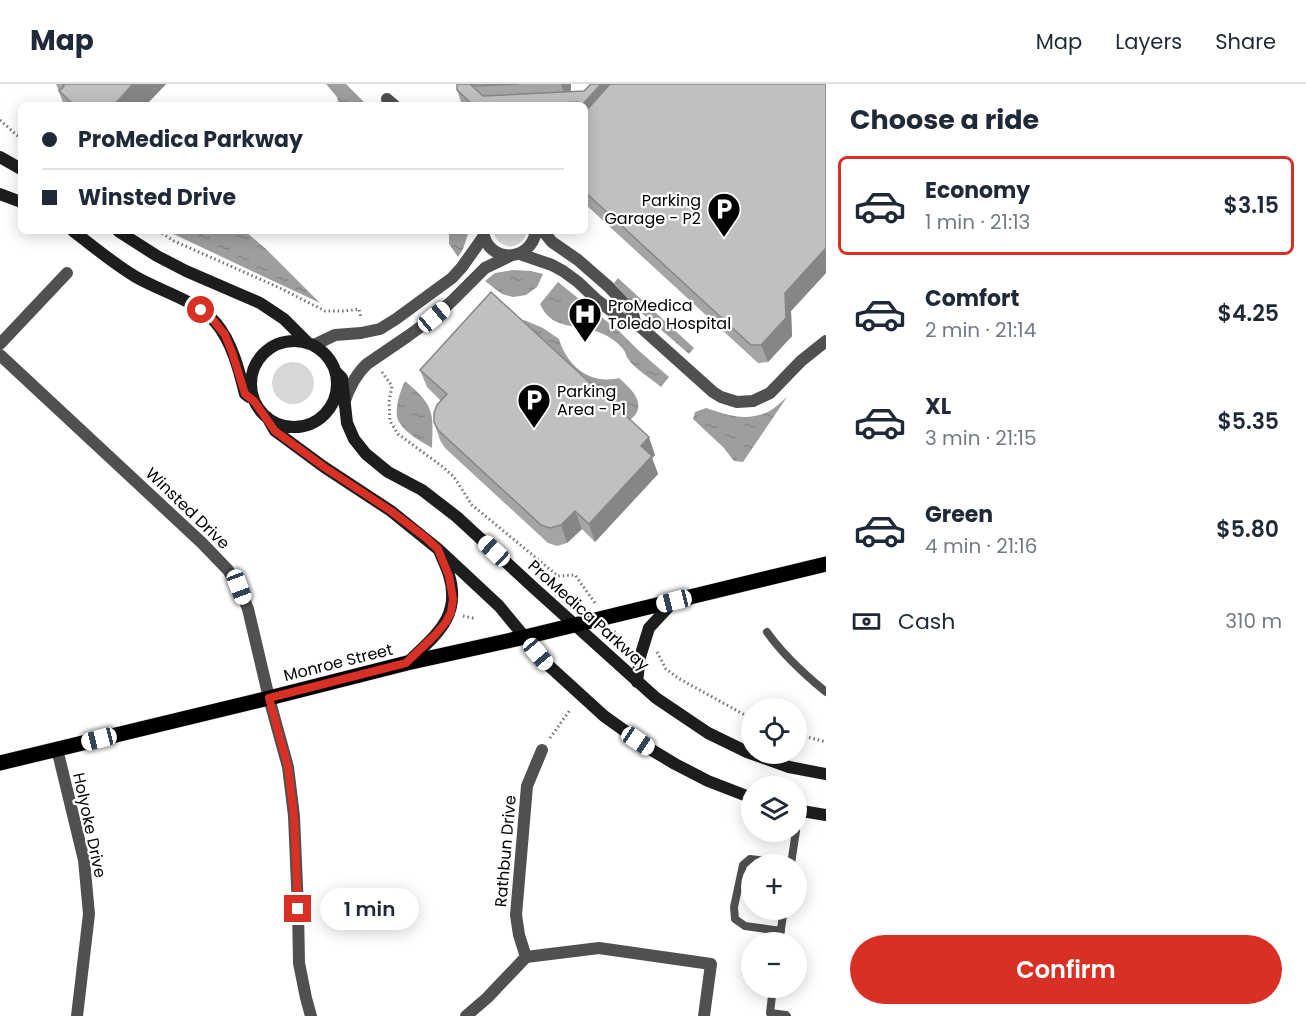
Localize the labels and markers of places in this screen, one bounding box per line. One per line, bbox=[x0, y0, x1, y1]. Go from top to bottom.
place label: Parking Garage - P2 bbox=[604, 189, 701, 230]
parking icon: Parking Garage - P2 bbox=[706, 191, 742, 238]
place label: ProMedica Toledo Hospital bbox=[608, 294, 731, 335]
hospital icon: ProMedica Toledo Hospital bbox=[567, 296, 603, 343]
place label: Parking Area - P1 bbox=[557, 380, 626, 421]
parking icon: Parking Area - P1 bbox=[516, 382, 552, 429]

